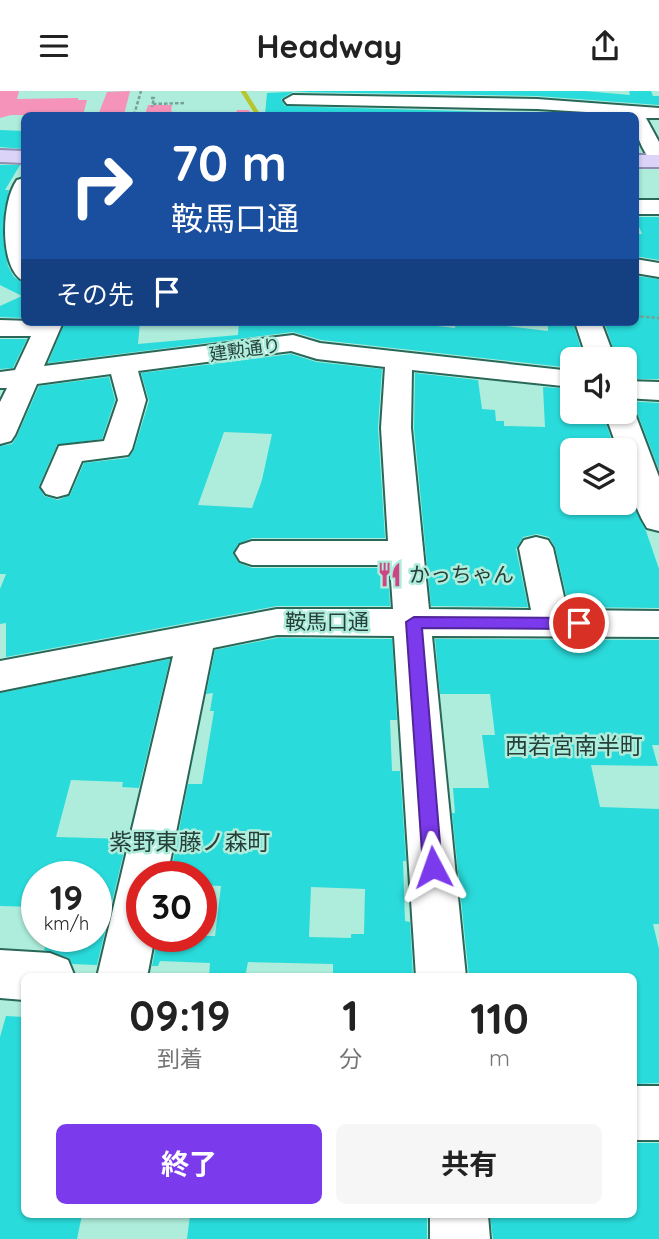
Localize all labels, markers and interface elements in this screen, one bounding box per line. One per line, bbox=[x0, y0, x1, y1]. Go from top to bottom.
text: Headway bbox=[257, 26, 402, 66]
icon: menu bbox=[35, 27, 73, 65]
icon: share bbox=[586, 27, 624, 65]
text: 70 m bbox=[171, 132, 287, 193]
icon: right bbox=[56, 140, 147, 231]
text: 鞍馬口通 bbox=[171, 198, 299, 238]
icon: arrive bbox=[148, 273, 186, 311]
text: その先 bbox=[56, 278, 134, 311]
street label: 建勲通り bbox=[208, 333, 282, 366]
map controls bbox=[560, 347, 637, 515]
button: sound bbox=[560, 347, 637, 424]
button: layers bbox=[560, 438, 637, 515]
restaurant icon: かっちゃん bbox=[375, 561, 403, 589]
place label: かっちゃん bbox=[409, 561, 514, 587]
pin bbox=[549, 593, 609, 653]
icon: arrive bbox=[560, 604, 598, 642]
street label: 鞍馬口通 bbox=[285, 608, 369, 634]
district label: 西若宮南半町 bbox=[505, 731, 643, 760]
district label: 紫野東藤ノ森町 bbox=[110, 827, 271, 856]
position arrow bbox=[396, 830, 470, 904]
speed limit sign: 30 bbox=[126, 861, 217, 952]
text: 19 bbox=[50, 875, 83, 919]
text: km/h bbox=[44, 912, 89, 935]
text: 09:19 bbox=[129, 989, 231, 1042]
text: 1 bbox=[342, 989, 359, 1042]
text: 110 bbox=[470, 992, 529, 1045]
text: m bbox=[489, 1043, 510, 1072]
text: 到着 bbox=[157, 1044, 203, 1073]
text: 分 bbox=[339, 1044, 362, 1073]
button: 終了 bbox=[56, 1124, 322, 1204]
button: 共有 bbox=[336, 1124, 602, 1204]

